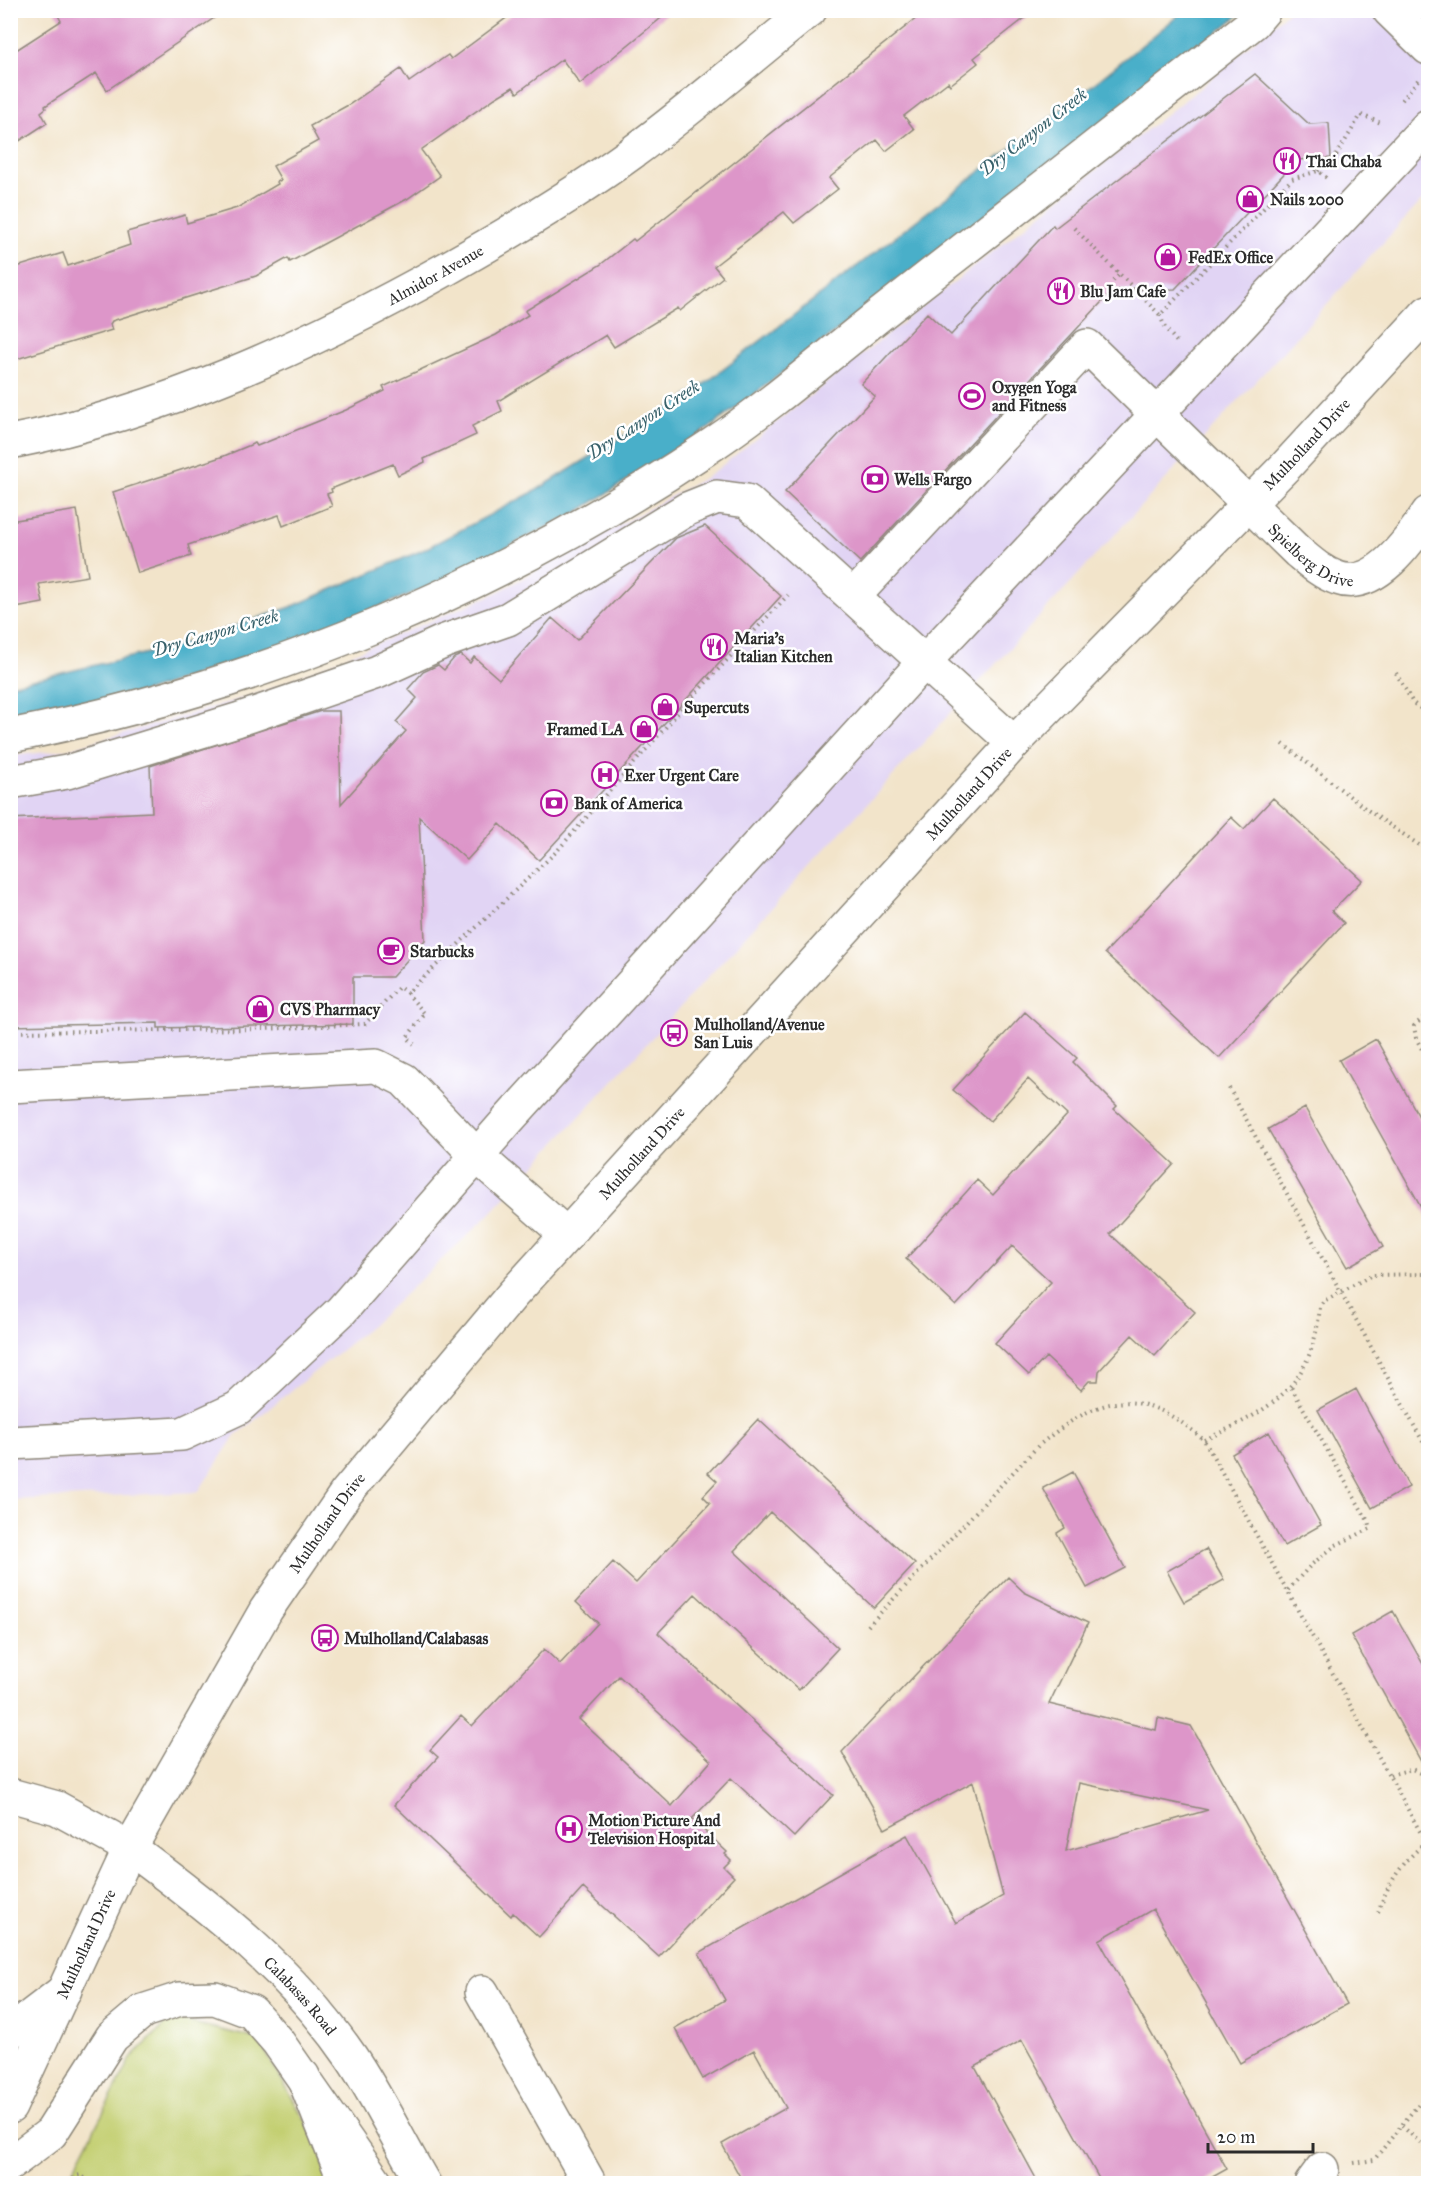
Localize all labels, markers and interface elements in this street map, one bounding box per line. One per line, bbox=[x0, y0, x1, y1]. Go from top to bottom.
water label: Dry Canyon Creek bbox=[975, 83, 1091, 181]
restaurant icon: Thai Chaba bbox=[1272, 146, 1302, 176]
place label: Thai Chaba bbox=[1305, 152, 1383, 171]
shop icon: Nails 2000 bbox=[1235, 184, 1265, 214]
place label: Nails 2000 bbox=[1270, 190, 1344, 209]
street label: Almidor Avenue bbox=[383, 240, 487, 309]
shop icon: FedEx Office bbox=[1153, 242, 1183, 272]
place label: FedEx Office bbox=[1188, 248, 1273, 267]
restaurant icon: Blu Jam Cafe bbox=[1046, 276, 1076, 306]
place label: Blu Jam Cafe bbox=[1080, 282, 1166, 302]
water label: Dry Canyon Creek bbox=[582, 375, 704, 465]
place label: Oxygen Yoga and Fitness bbox=[992, 378, 1078, 415]
sports icon: Oxygen Yoga and Fitness bbox=[957, 381, 987, 411]
street label: Mulholland Drive bbox=[1259, 394, 1354, 494]
bank icon: Wells Fargo bbox=[860, 464, 890, 494]
place label: Wells Fargo bbox=[894, 470, 972, 490]
street label: Spielberg Drive bbox=[1265, 519, 1354, 590]
water label: Dry Canyon Creek bbox=[149, 604, 281, 662]
place label: Maria's Italian Kitchen bbox=[734, 629, 833, 666]
restaurant icon: Maria's Italian Kitchen bbox=[699, 632, 729, 662]
shop icon: Supercuts bbox=[650, 692, 680, 722]
place label: Supercuts bbox=[684, 698, 749, 718]
shop icon: Framed LA bbox=[629, 714, 659, 744]
place label: Framed LA bbox=[547, 720, 624, 739]
street label: Mulholland Drive bbox=[921, 743, 1016, 843]
hospital icon: Exer Urgent Care bbox=[590, 760, 620, 790]
place label: Exer Urgent Care bbox=[624, 766, 739, 786]
bank icon: Bank of America bbox=[539, 788, 569, 818]
place label: Bank of America bbox=[574, 794, 684, 813]
cafe icon: Starbucks bbox=[376, 936, 406, 966]
place label: Starbucks bbox=[410, 942, 474, 961]
shop icon: CVS Pharmacy bbox=[245, 994, 275, 1024]
place label: CVS Pharmacy bbox=[280, 1000, 381, 1020]
place label: Mulholland/Avenue San Luis bbox=[694, 1015, 825, 1052]
bus stop icon: Mulholland/Avenue San Luis bbox=[659, 1018, 689, 1048]
street label: Mulholland Drive bbox=[594, 1102, 689, 1203]
street label: Mulholland Drive bbox=[285, 1468, 369, 1577]
bus stop icon: Mulholland/Calabasas bbox=[310, 1623, 340, 1653]
place label: Mulholland/Calabasas bbox=[344, 1629, 488, 1648]
place label: Motion Picture And Television Hospital bbox=[587, 1811, 722, 1849]
hospital icon: Motion Picture And Television Hospital bbox=[554, 1814, 584, 1844]
street label: Mulholland Drive bbox=[52, 1886, 119, 2002]
street label: Calabasas Road bbox=[260, 1952, 341, 2039]
scale bar bbox=[1208, 2116, 1313, 2154]
text: 20 m bbox=[1217, 2126, 1255, 2148]

